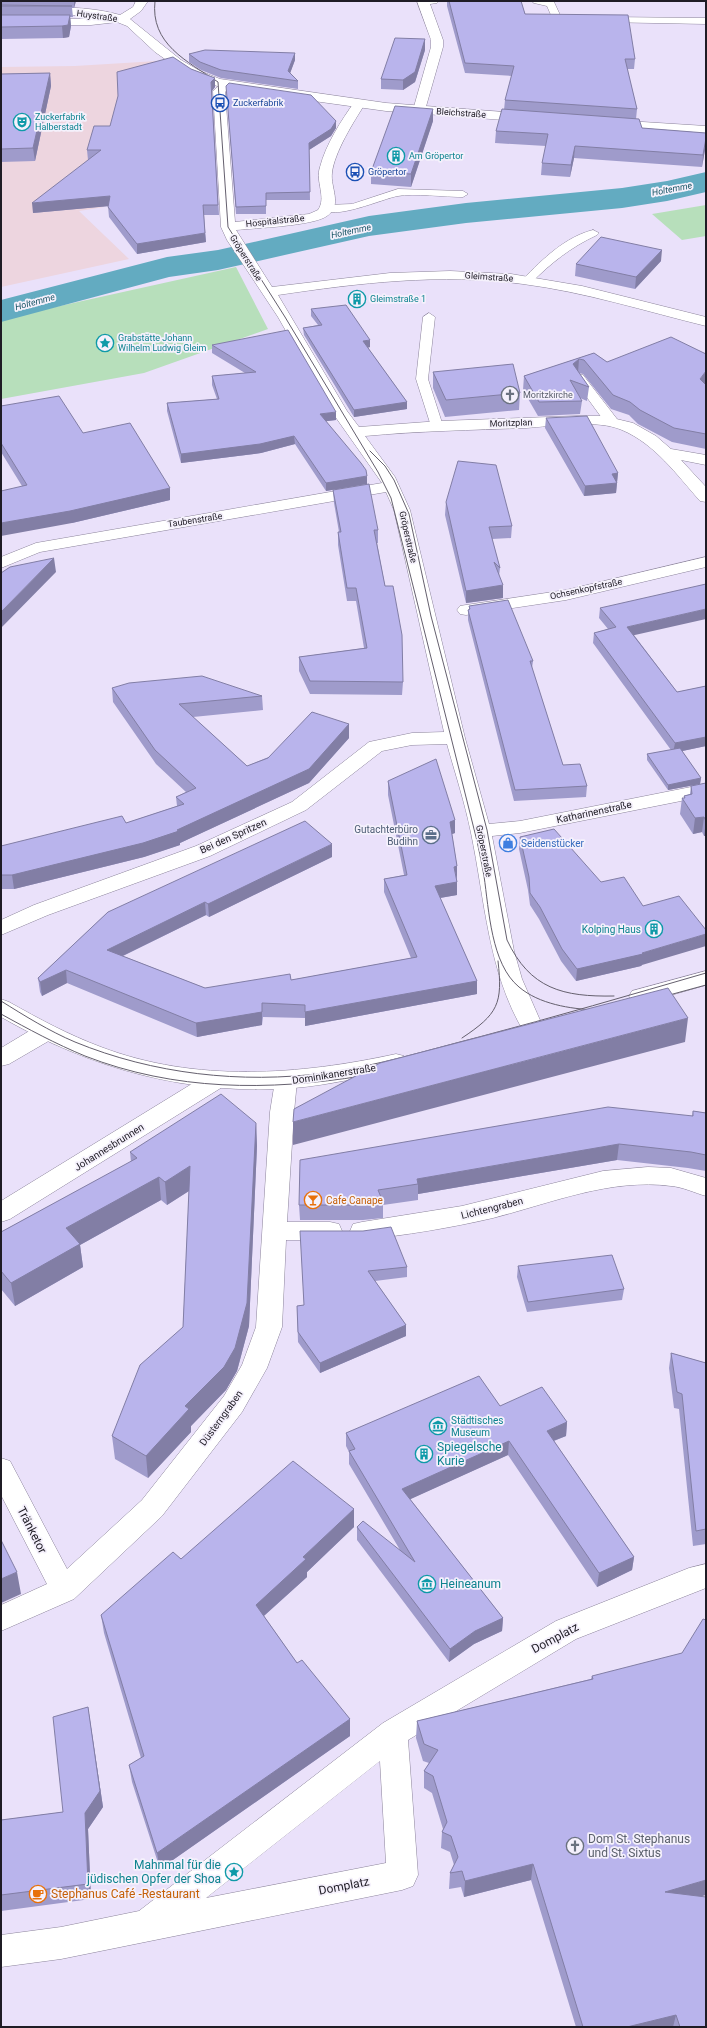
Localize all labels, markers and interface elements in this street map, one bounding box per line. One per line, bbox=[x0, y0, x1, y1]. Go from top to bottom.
street label: Huystraße bbox=[76, 8, 118, 24]
bus stop icon: Zuckerfabrik bbox=[210, 93, 230, 113]
place label: Zuckerfabrik bbox=[233, 98, 284, 108]
street label: Bleichstraße bbox=[436, 106, 486, 120]
theatre icon: Zuckerfabrik Halberstadt bbox=[12, 112, 32, 132]
place label: Zuckerfabrik Halberstadt bbox=[35, 112, 86, 132]
building icon: Am Gröpertor bbox=[386, 146, 406, 166]
place label: Am Gröpertor bbox=[409, 151, 463, 161]
bus stop icon: Gröpertor bbox=[345, 162, 365, 182]
place label: Gröpertor bbox=[368, 167, 406, 177]
water label: Holtemme bbox=[651, 180, 693, 198]
street label: Hospitalstraße bbox=[245, 213, 305, 229]
water label: Holtemme bbox=[330, 222, 372, 240]
street label: Gröperstraße bbox=[228, 233, 264, 283]
street label: Gleimstraße bbox=[464, 270, 514, 284]
building icon: Gleimstraße 1 bbox=[347, 289, 367, 309]
water label: Holtemme bbox=[14, 292, 56, 312]
place label: Gleimstraße 1 bbox=[370, 294, 426, 304]
place icon: Grabstätte Johann Wilhelm Ludwig Gleim bbox=[95, 333, 115, 353]
place label: Grabstätte Johann Wilhelm Ludwig Gleim bbox=[118, 333, 207, 353]
church icon: Moritzkirche bbox=[500, 385, 520, 405]
place label: Moritzkirche bbox=[523, 390, 573, 400]
street label: Moritzplan bbox=[489, 417, 533, 429]
street label: Gröperstraße bbox=[397, 510, 419, 564]
street label: Taubenstraße bbox=[167, 511, 223, 529]
street label: Ochsenkopfstraße bbox=[549, 576, 623, 602]
street label: Katharinenstraße bbox=[555, 799, 633, 825]
street label: Bei den Spritzen bbox=[198, 816, 268, 856]
place label: Gutachterbüro Budihn bbox=[354, 824, 418, 847]
street label: Gröperstraße bbox=[474, 824, 494, 878]
office icon: Gutachterbüro Budihn bbox=[421, 825, 441, 845]
shop icon: Seidenstücker bbox=[498, 833, 518, 853]
place label: Seidenstücker bbox=[521, 838, 585, 849]
building icon: Kolping Haus bbox=[644, 919, 664, 939]
place label: Kolping Haus bbox=[582, 924, 641, 935]
street label: Dominikanerstraße bbox=[291, 1062, 377, 1086]
street label: Johannesbrunnen bbox=[72, 1121, 146, 1173]
bar icon: Cafe Canape bbox=[303, 1190, 323, 1210]
place label: Cafe Canape bbox=[326, 1195, 383, 1206]
street label: Lichtengraben bbox=[460, 1195, 524, 1221]
street label: Düsterngraben bbox=[197, 1388, 245, 1448]
place label: Städtisches Museum bbox=[451, 1415, 503, 1438]
museum icon: Städtisches Museum bbox=[428, 1416, 448, 1436]
place label: Spiegelsche Kurie bbox=[437, 1440, 502, 1468]
building icon: Spiegelsche Kurie bbox=[414, 1444, 434, 1464]
street label: Tränketor bbox=[14, 1504, 50, 1556]
museum icon: Heineanum bbox=[417, 1574, 437, 1594]
place label: Heineanum bbox=[440, 1577, 501, 1591]
street label: Domplatz bbox=[529, 1620, 581, 1656]
place label: Dom St. Stephanus und St. Sixtus bbox=[588, 1832, 690, 1860]
church icon: Dom St. Stephanus und St. Sixtus bbox=[565, 1836, 585, 1856]
place label: Mahnmal für die jüdischen Opfer der Shoa bbox=[86, 1858, 221, 1886]
place icon: Mahnmal für die jüdischen Opfer der Shoa bbox=[224, 1862, 244, 1882]
street label: Domplatz bbox=[317, 1874, 371, 1898]
cafe icon: Stephanus Café -Restaurant bbox=[28, 1884, 48, 1904]
place label: Stephanus Café -Restaurant bbox=[51, 1887, 200, 1901]

